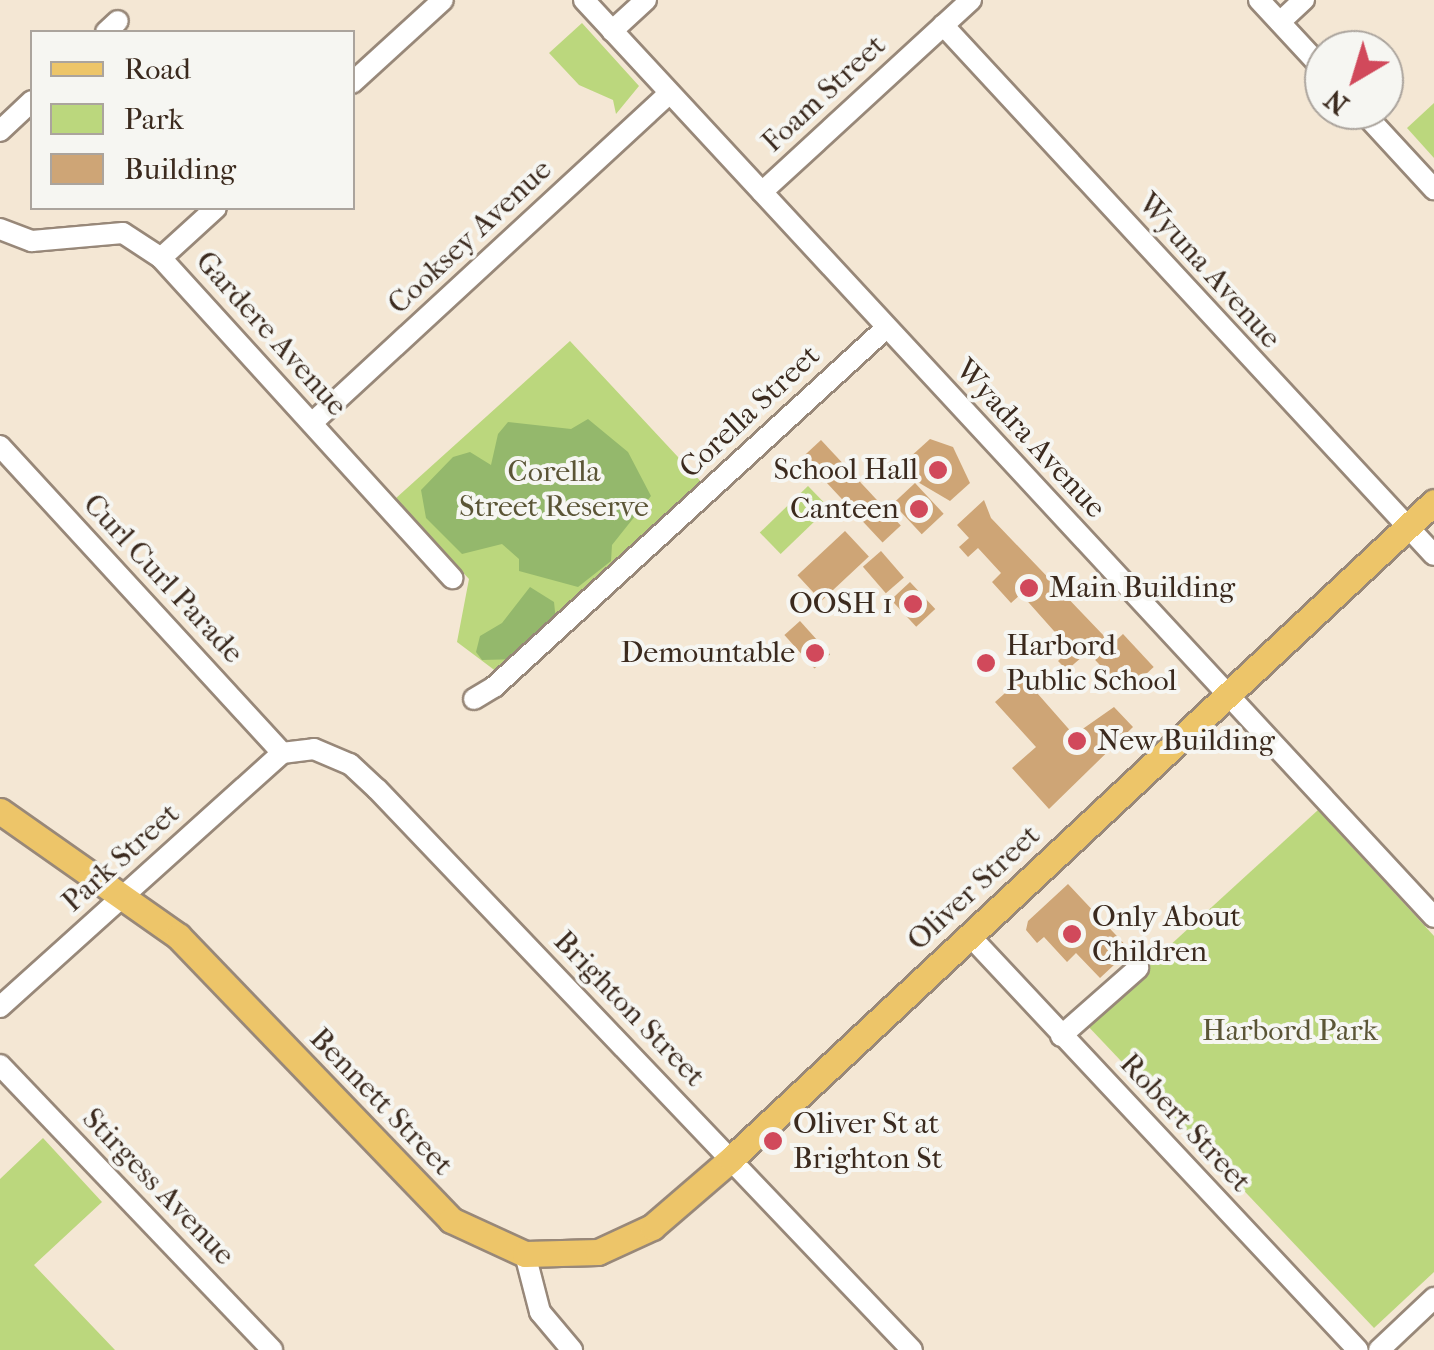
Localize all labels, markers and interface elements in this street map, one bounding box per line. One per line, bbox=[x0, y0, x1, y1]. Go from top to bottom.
street label: Foam Street bbox=[755, 28, 893, 160]
legend bbox=[30, 30, 355, 210]
north arrow bbox=[1304, 30, 1404, 130]
text: Road bbox=[124, 52, 191, 87]
text: N bbox=[1318, 83, 1355, 122]
text: Park bbox=[124, 102, 184, 137]
text: Building bbox=[124, 152, 236, 187]
street label: Cooksey Avenue bbox=[381, 152, 559, 322]
street label: Wyuna Avenue bbox=[1130, 186, 1288, 356]
street label: Gardere Avenue bbox=[188, 244, 354, 424]
street label: Corella Street bbox=[672, 338, 828, 486]
street label: Wyadra Avenue bbox=[947, 352, 1113, 526]
place label: School Hall bbox=[774, 452, 918, 488]
park label: Corella Street Reserve bbox=[459, 454, 649, 524]
marker: School Hall bbox=[927, 459, 949, 481]
street label: Curl Curl Parade bbox=[75, 487, 251, 671]
place label: Canteen bbox=[790, 491, 899, 527]
marker: Canteen bbox=[908, 498, 930, 520]
place label: Main Building bbox=[1049, 570, 1235, 606]
marker: Main Building bbox=[1018, 577, 1040, 599]
place label: OOSH 1 bbox=[789, 586, 893, 622]
marker: OOSH 1 bbox=[902, 593, 924, 615]
place label: Harbord Public School bbox=[1006, 628, 1177, 698]
place label: Demountable bbox=[620, 635, 795, 671]
marker: Demountable bbox=[804, 642, 826, 664]
marker: Harbord Public School bbox=[975, 652, 997, 674]
place label: New Building bbox=[1097, 723, 1275, 759]
marker: New Building bbox=[1066, 730, 1088, 752]
street label: Park Street bbox=[55, 796, 187, 920]
street label: Oliver Street bbox=[900, 818, 1048, 958]
place label: Only About Children bbox=[1092, 899, 1241, 970]
marker: Only About Children bbox=[1061, 923, 1083, 945]
street label: Brighton Street bbox=[546, 924, 712, 1094]
park label: Harbord Park bbox=[1202, 1013, 1378, 1049]
street label: Bennett Street bbox=[302, 1021, 460, 1183]
street label: Robert Street bbox=[1112, 1046, 1258, 1200]
street label: Stirgess Avenue bbox=[74, 1101, 242, 1273]
place label: Oliver St at Brighton St bbox=[793, 1106, 942, 1176]
marker: Oliver St at Brighton St bbox=[762, 1130, 784, 1152]

